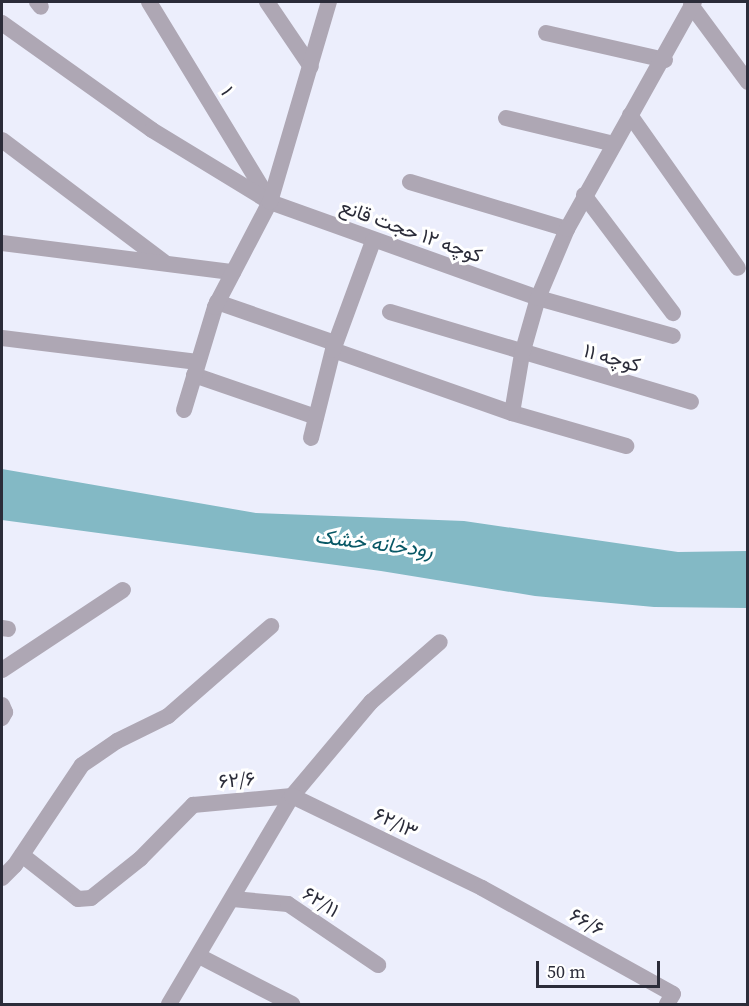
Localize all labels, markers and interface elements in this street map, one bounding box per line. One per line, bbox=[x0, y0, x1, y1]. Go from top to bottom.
street label: ۱ bbox=[215, 82, 239, 100]
street label: کوچه ۱۲ حجت قانع bbox=[337, 194, 485, 268]
street label: کوچه ۱۱ bbox=[581, 339, 643, 377]
water label: رودخانه خشک bbox=[313, 523, 435, 563]
street label: ۶۲/۶ bbox=[218, 766, 256, 794]
street label: ۶۲/۱۳ bbox=[370, 802, 422, 844]
street label: ۶۲/۱۱ bbox=[298, 881, 344, 923]
street label: ۶۶/۶ bbox=[566, 903, 608, 941]
scale bar bbox=[539, 949, 664, 987]
text: 50 m bbox=[547, 959, 585, 984]

